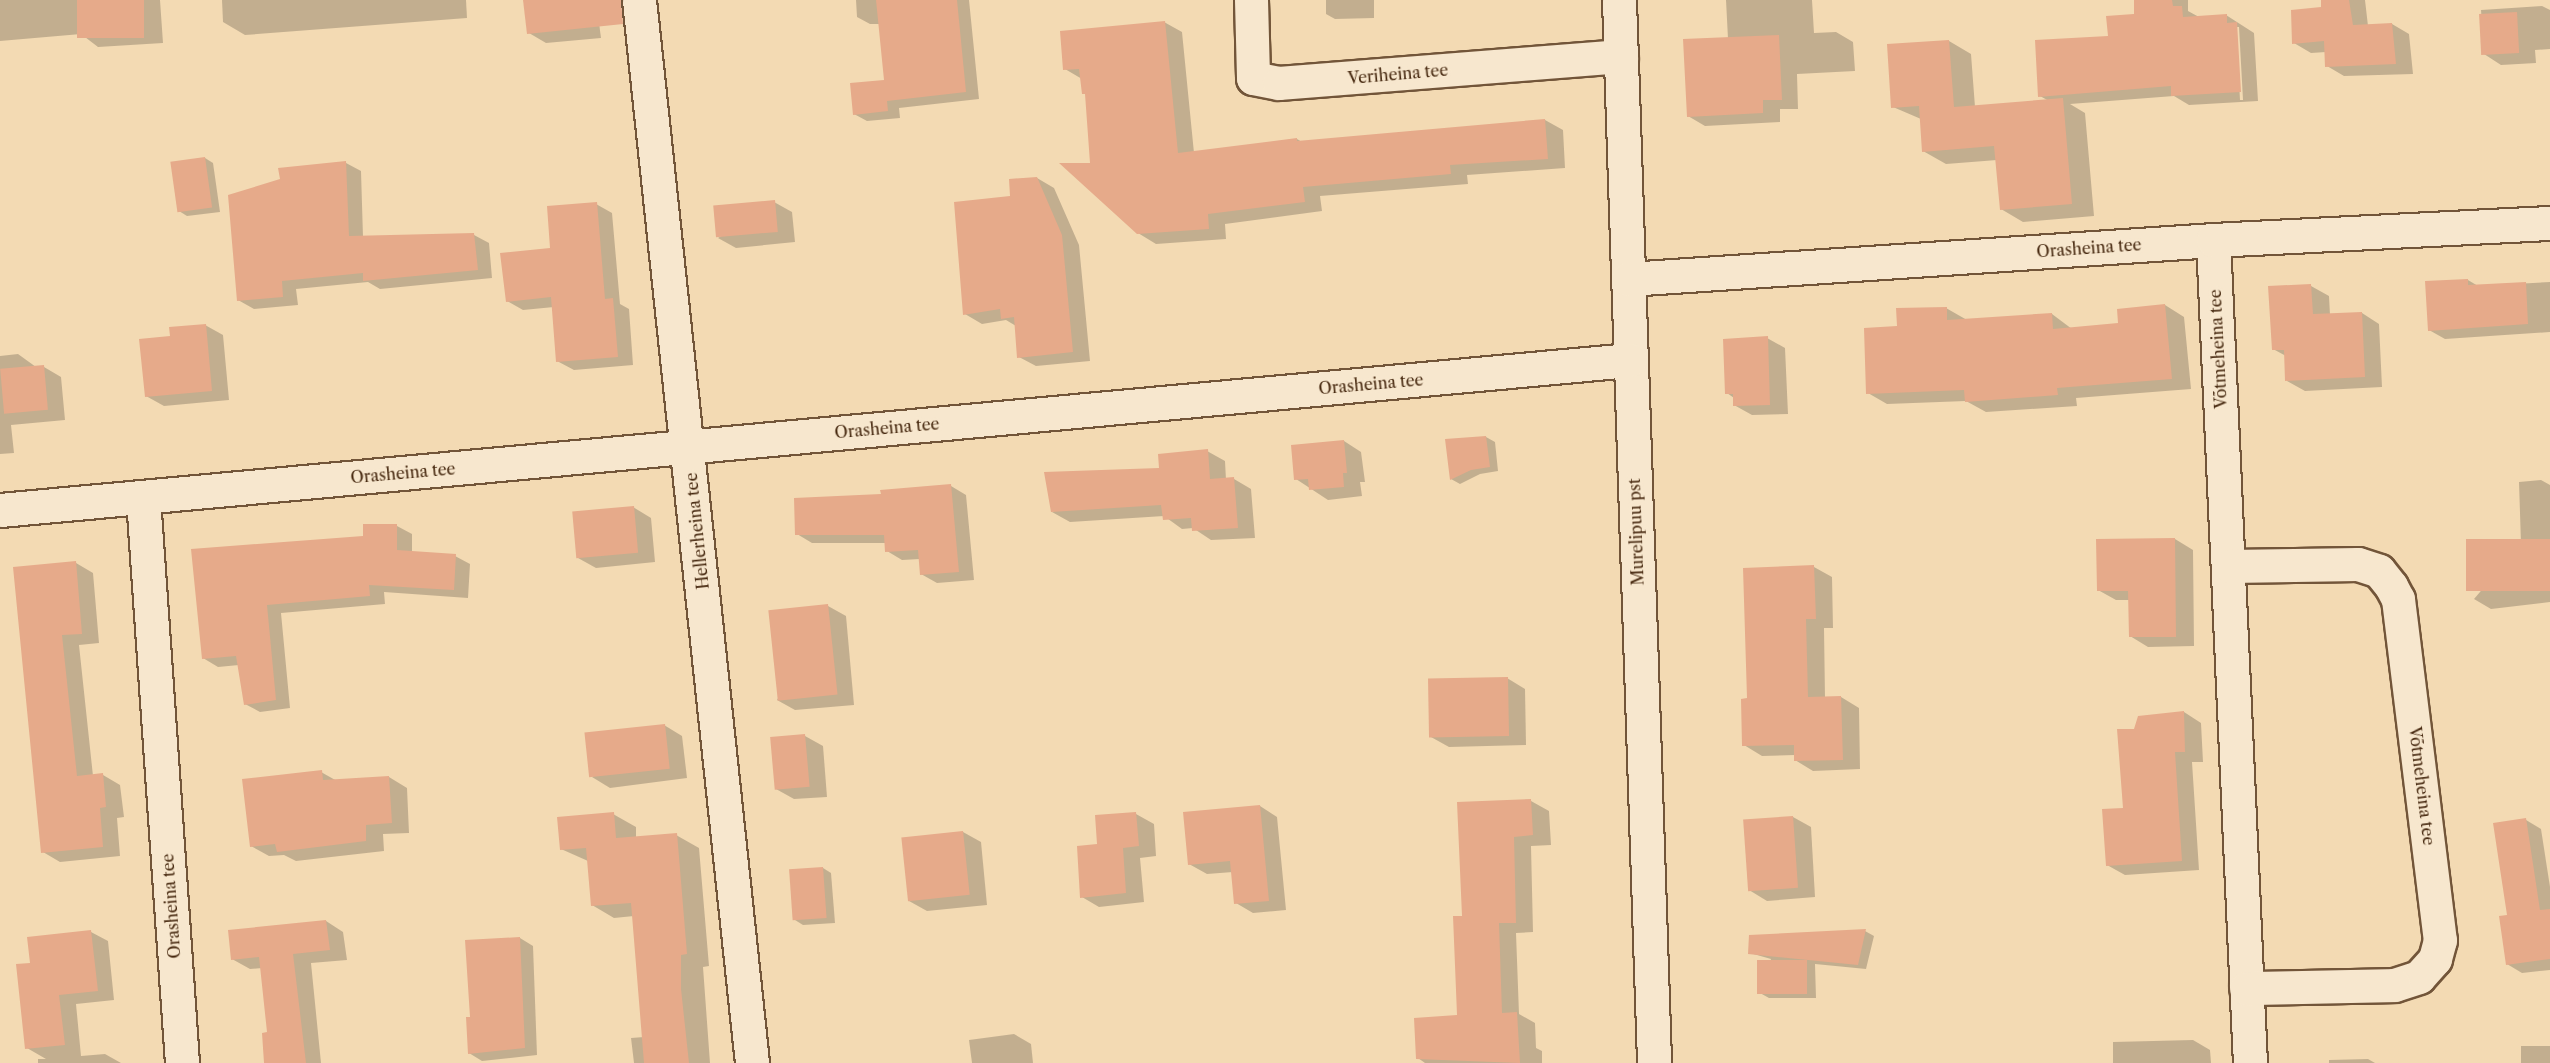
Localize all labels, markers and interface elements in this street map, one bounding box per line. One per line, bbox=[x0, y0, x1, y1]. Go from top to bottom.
street label: Veriheina tee bbox=[1347, 60, 1449, 88]
street label: Orasheina tee bbox=[2036, 235, 2142, 261]
street label: Võtmeheina tee bbox=[2205, 289, 2231, 409]
street label: Orasheina tee bbox=[1318, 370, 1424, 398]
street label: Orasheina tee bbox=[834, 414, 940, 442]
street label: Orasheina tee bbox=[350, 459, 456, 487]
street label: Hellerheina tee bbox=[681, 471, 713, 591]
street label: Murelipuu pst bbox=[1625, 478, 1647, 586]
street label: Võtmeheina tee bbox=[2405, 725, 2439, 847]
street label: Orasheina tee bbox=[158, 853, 184, 959]

